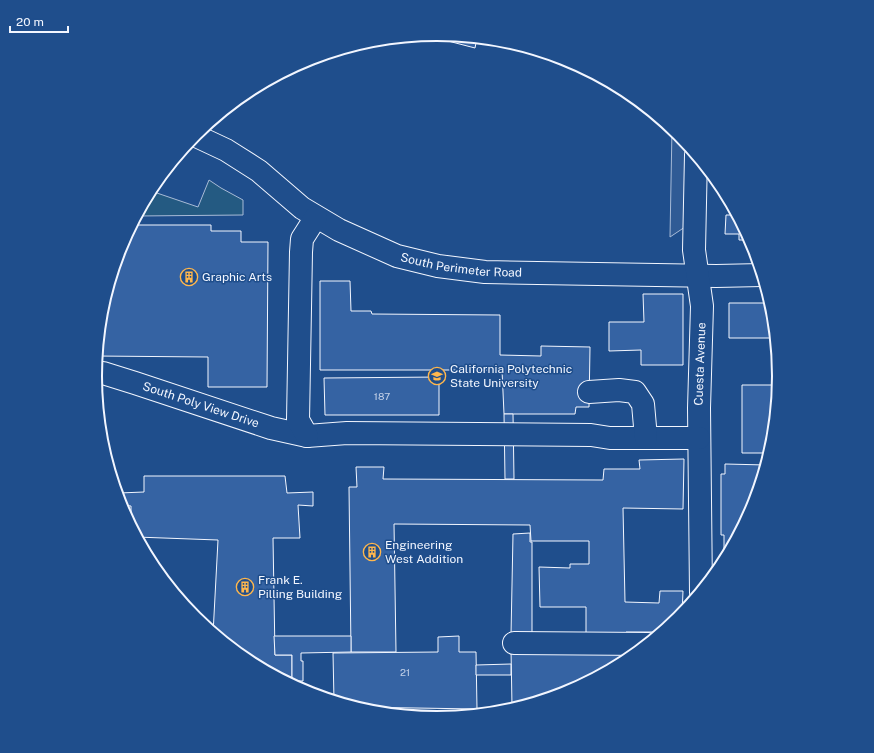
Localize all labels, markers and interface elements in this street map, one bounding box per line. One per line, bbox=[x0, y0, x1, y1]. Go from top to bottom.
scale bar bbox=[10, 8, 68, 34]
text: 20 m bbox=[16, 15, 44, 29]
street label: South Perimeter Road bbox=[399, 250, 522, 280]
building icon: Graphic Arts bbox=[179, 267, 199, 287]
place label: Graphic Arts bbox=[202, 270, 272, 284]
street label: Cuesta Avenue bbox=[692, 322, 708, 406]
place label: California Polytechnic State University bbox=[450, 362, 572, 390]
school or university icon: California Polytechnic State University bbox=[427, 366, 447, 386]
street label: South Poly View Drive bbox=[141, 379, 261, 431]
house number: 187 bbox=[374, 390, 390, 402]
place label: Engineering West Addition bbox=[385, 538, 463, 566]
building icon: Engineering West Addition bbox=[362, 542, 382, 562]
place label: Frank E. Pilling Building bbox=[258, 573, 342, 601]
building icon: Frank E. Pilling Building bbox=[235, 577, 255, 597]
house number: 21 bbox=[400, 666, 410, 678]

